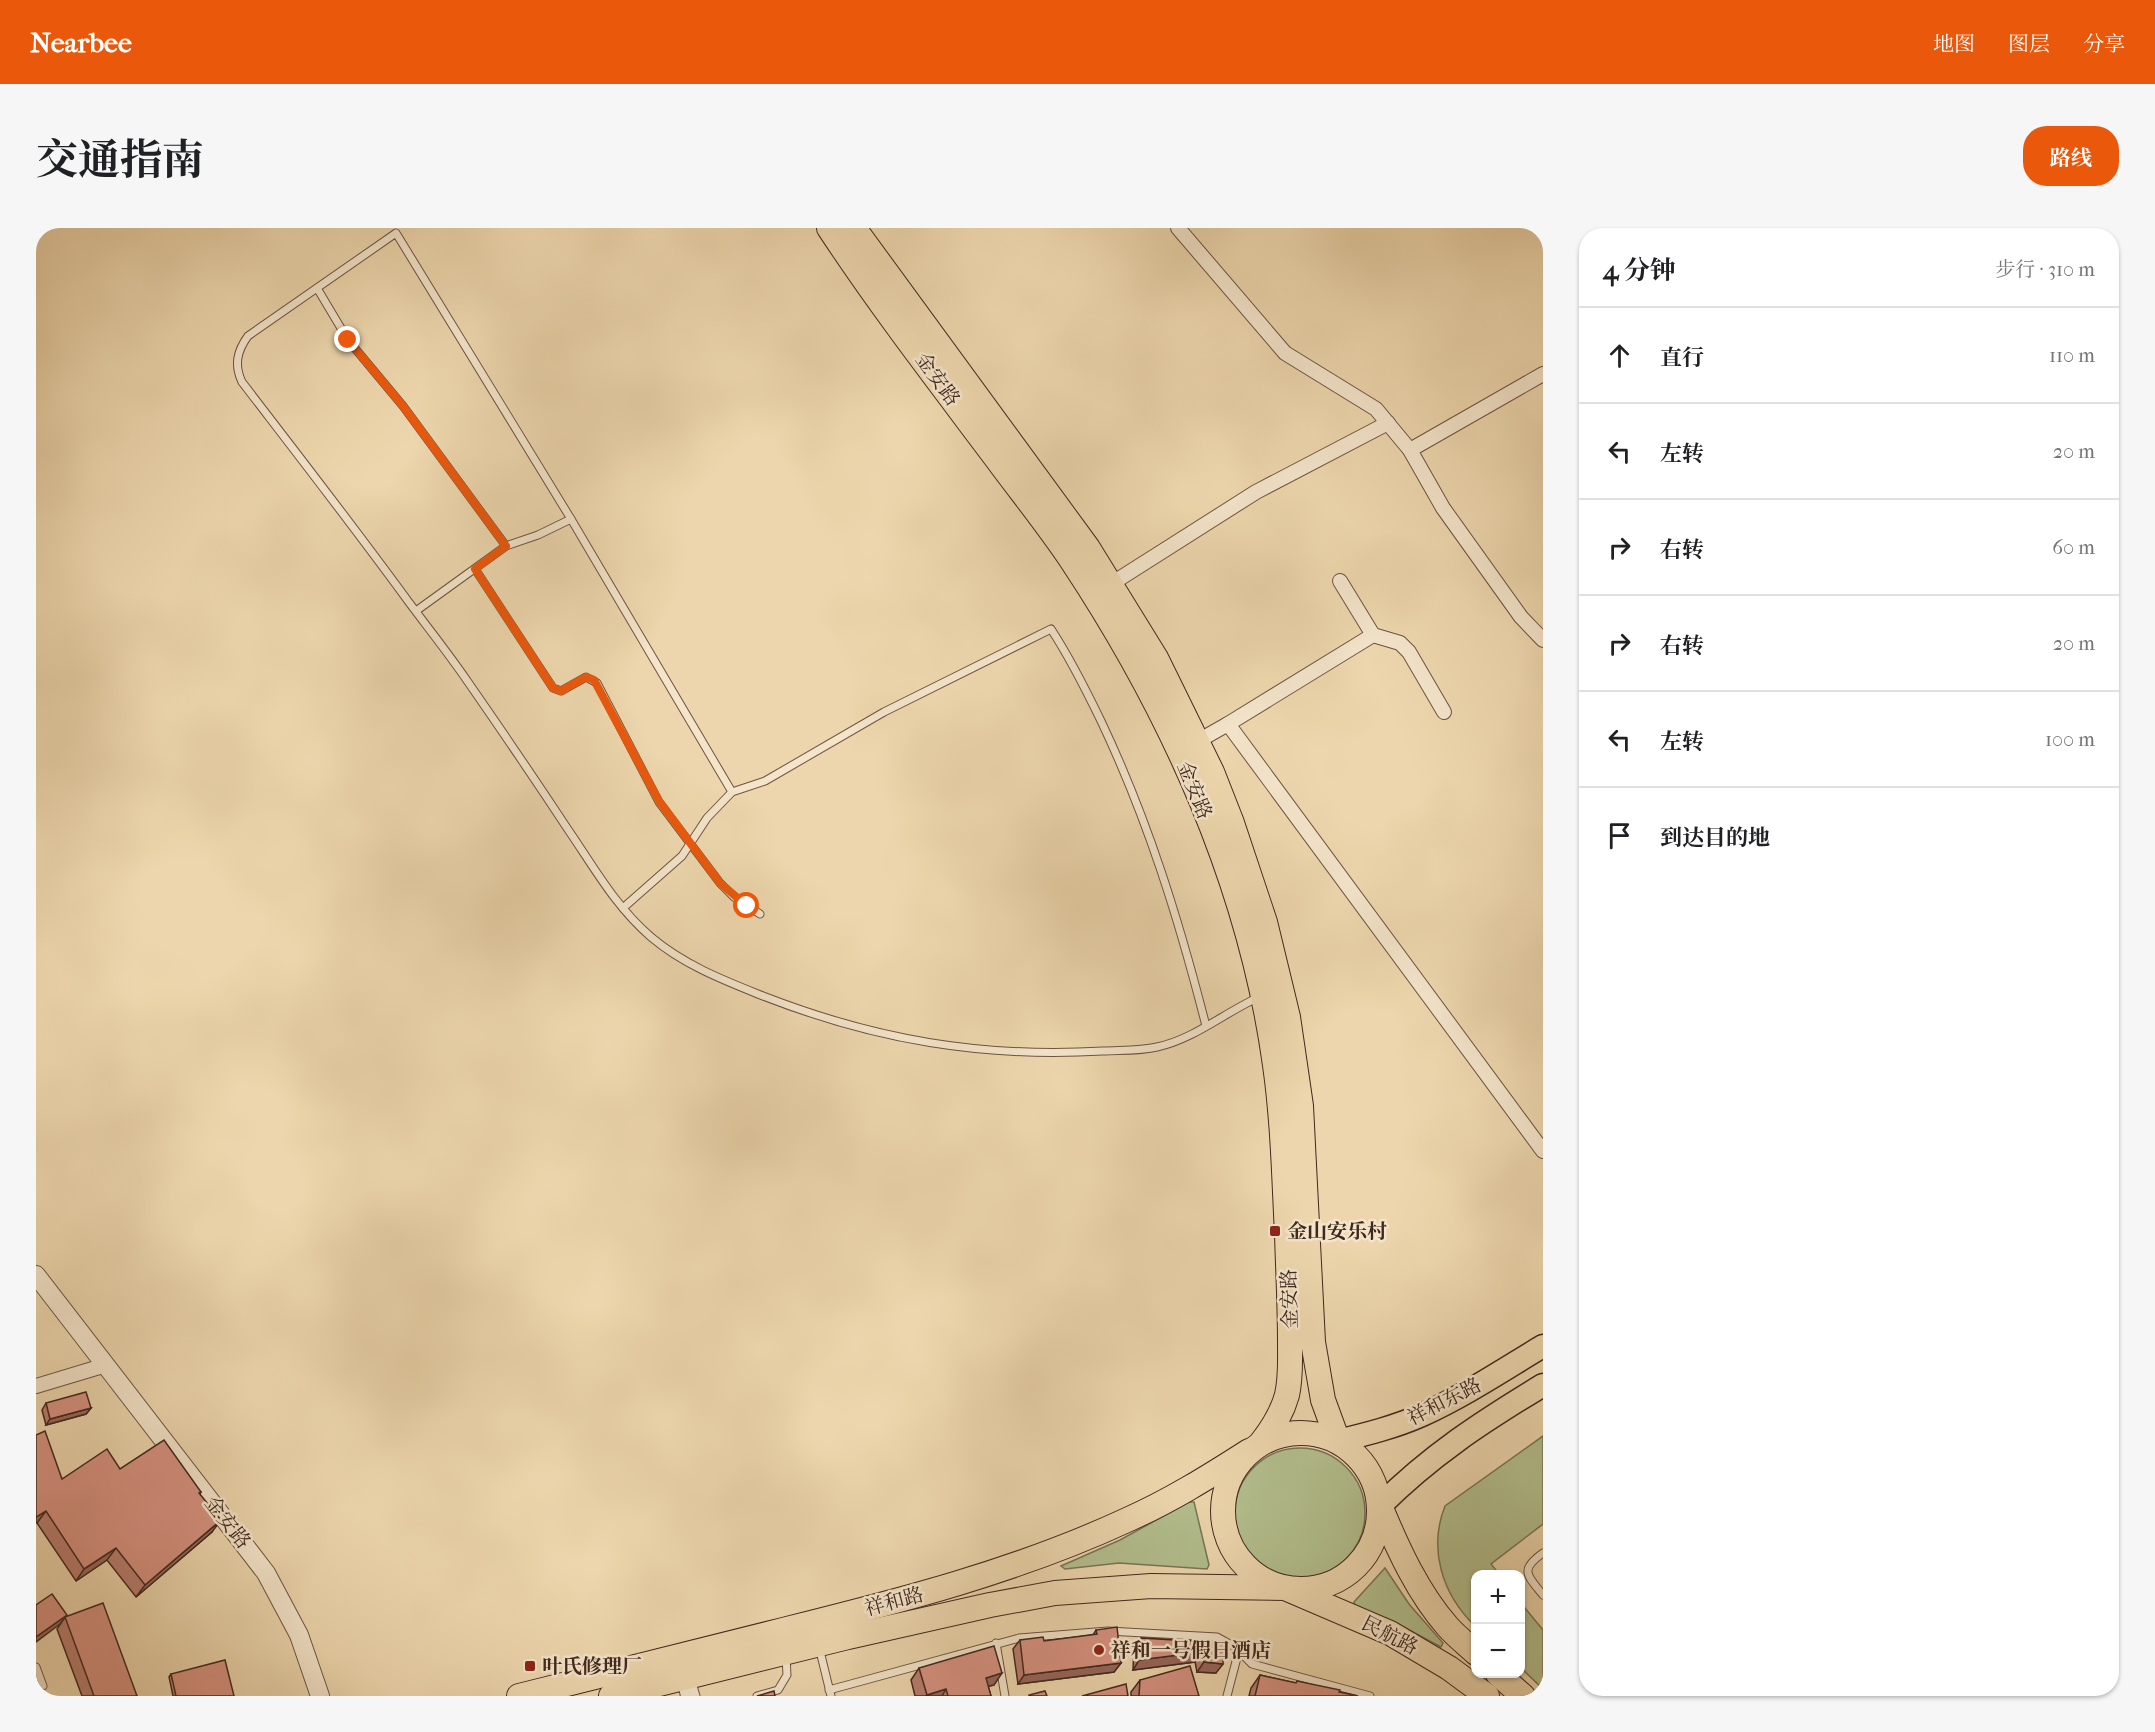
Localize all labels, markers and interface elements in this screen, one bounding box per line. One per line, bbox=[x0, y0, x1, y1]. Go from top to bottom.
text: Nearbee bbox=[30, 26, 132, 59]
text: 地图 bbox=[1933, 32, 1975, 56]
text: 图层 bbox=[2008, 32, 2050, 56]
text: 分享 bbox=[2083, 32, 2125, 56]
button: 路线 bbox=[2023, 126, 2119, 186]
text: 交通指南 bbox=[36, 136, 204, 185]
text: 4 分钟 bbox=[1603, 255, 1676, 286]
text: 步行 · 310 m bbox=[1995, 258, 2095, 281]
route end bbox=[334, 326, 360, 352]
icon: ahead bbox=[1603, 339, 1636, 372]
text: 110 m bbox=[2049, 344, 2095, 367]
text: 直行 bbox=[1660, 345, 1704, 371]
street label: 金安路 bbox=[911, 348, 965, 410]
icon: left bbox=[1603, 435, 1636, 468]
text: 20 m bbox=[2053, 440, 2095, 463]
text: 左转 bbox=[1660, 441, 1704, 467]
icon: right bbox=[1603, 531, 1636, 564]
text: 60 m bbox=[2052, 536, 2095, 559]
text: 右转 bbox=[1660, 537, 1704, 563]
icon: right bbox=[1603, 627, 1636, 660]
text: 20 m bbox=[2053, 632, 2095, 655]
text: 右转 bbox=[1660, 633, 1704, 659]
icon: left bbox=[1603, 723, 1636, 756]
text: 100 m bbox=[2045, 728, 2095, 751]
text: 左转 bbox=[1660, 729, 1704, 755]
street label: 金安路 bbox=[1173, 758, 1216, 822]
icon: arrive bbox=[1603, 819, 1636, 852]
text: 到达目的地 bbox=[1660, 825, 1770, 851]
route start bbox=[733, 892, 759, 918]
place label: 金山安乐村 bbox=[1287, 1220, 1387, 1243]
marker: 金山安乐村 bbox=[1268, 1224, 1282, 1238]
street label: 金安路 bbox=[1277, 1269, 1302, 1329]
street label: 祥和东路 bbox=[1403, 1373, 1485, 1430]
street label: 金安路 bbox=[200, 1492, 255, 1553]
map controls bbox=[1471, 1570, 1525, 1678]
button: + bbox=[1471, 1570, 1525, 1624]
street label: 祥和路 bbox=[862, 1583, 926, 1620]
street label: 民航路 bbox=[1358, 1612, 1422, 1659]
button: − bbox=[1471, 1624, 1525, 1678]
place label: 祥和一号假日酒店 bbox=[1111, 1639, 1271, 1662]
marker: 祥和一号假日酒店 bbox=[1092, 1643, 1106, 1657]
place label: 叶氏修理厂 bbox=[542, 1655, 642, 1678]
marker: 叶氏修理厂 bbox=[523, 1659, 537, 1673]

